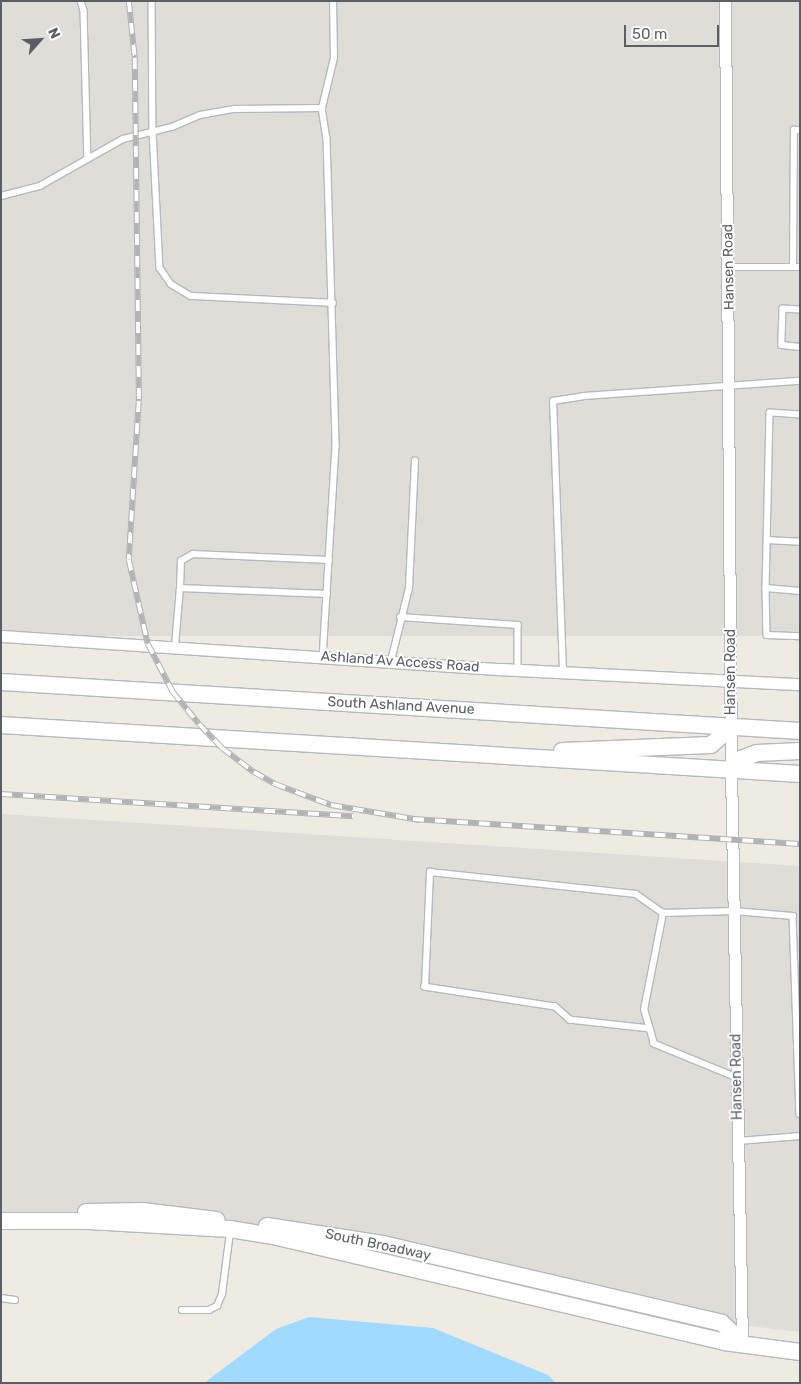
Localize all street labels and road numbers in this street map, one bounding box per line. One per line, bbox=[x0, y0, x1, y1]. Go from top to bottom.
street label: Hansen Road bbox=[720, 224, 738, 310]
street label: Hansen Road bbox=[723, 629, 739, 715]
street label: Ashland Av Access Road bbox=[320, 648, 480, 676]
street label: South Ashland Avenue bbox=[327, 694, 475, 718]
street label: Hansen Road bbox=[728, 1034, 746, 1120]
street label: South Broadway bbox=[324, 1226, 432, 1264]

